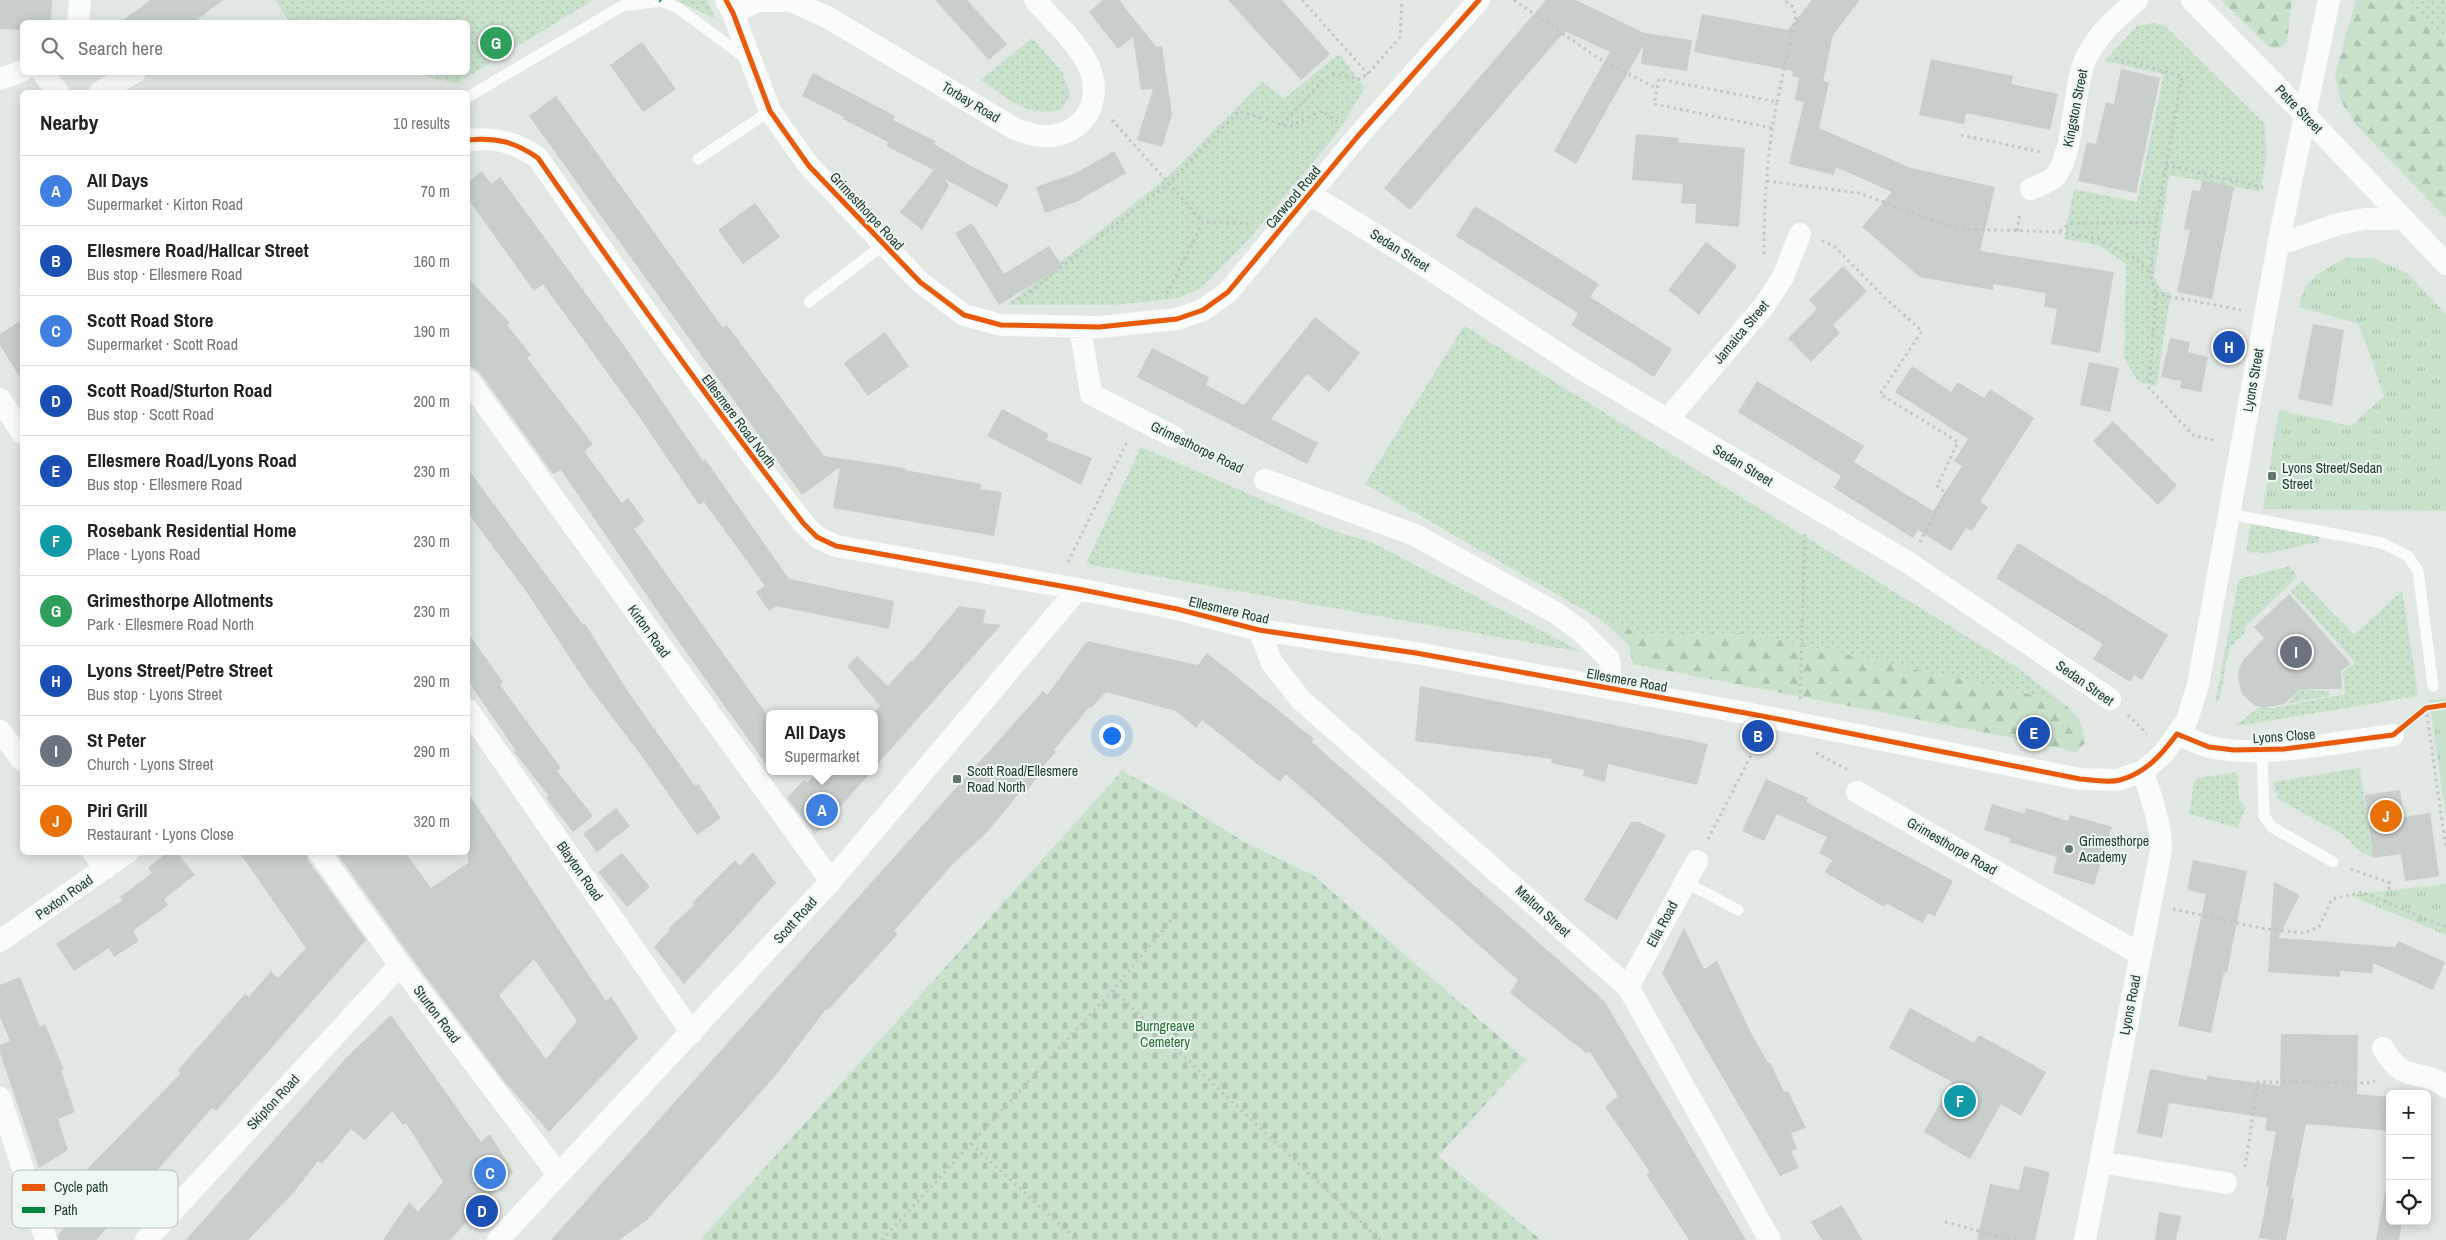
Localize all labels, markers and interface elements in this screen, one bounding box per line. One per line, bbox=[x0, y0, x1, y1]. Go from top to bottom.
search box bbox=[20, 20, 470, 75]
pin: G bbox=[480, 24, 512, 62]
icon: search bbox=[38, 34, 66, 62]
text: Search here bbox=[78, 35, 163, 61]
street label: Kingston Street bbox=[2059, 67, 2091, 149]
street label: Torbay Road bbox=[938, 78, 1004, 126]
street label: Petre Street bbox=[2271, 81, 2327, 137]
text: Nearby bbox=[40, 108, 98, 137]
text: 10 results bbox=[393, 112, 450, 134]
street label: Carwood Road bbox=[1261, 162, 1325, 232]
text: All Days bbox=[87, 167, 148, 193]
street label: Grimesthorpe Road bbox=[826, 168, 908, 254]
text: A bbox=[51, 180, 61, 202]
text: 70 m bbox=[421, 180, 450, 202]
text: Supermarket · Kirton Road bbox=[87, 193, 243, 215]
street label: Sedan Street bbox=[1367, 225, 1433, 275]
text: Ellesmere Road/Hallcar Street bbox=[87, 237, 309, 263]
text: B bbox=[51, 250, 61, 272]
text: 160 m bbox=[414, 250, 450, 272]
text: Bus stop · Ellesmere Road bbox=[87, 263, 242, 285]
street label: Jamaica Street bbox=[1709, 297, 1773, 367]
text: Scott Road Store bbox=[87, 307, 213, 333]
text: C bbox=[51, 320, 61, 342]
text: 190 m bbox=[414, 320, 450, 342]
pin: H bbox=[2213, 328, 2245, 366]
text: Supermarket · Scott Road bbox=[87, 333, 238, 355]
street label: Lyons Street bbox=[2239, 347, 2267, 413]
street label: Ellesmere Road North bbox=[698, 370, 780, 472]
text: Scott Road/Sturton Road bbox=[87, 377, 272, 403]
text: D bbox=[51, 390, 61, 412]
text: 200 m bbox=[414, 390, 450, 412]
text: Bus stop · Scott Road bbox=[87, 403, 214, 425]
street label: Grimesthorpe Road bbox=[1148, 417, 1246, 477]
street label: Sedan Street bbox=[1710, 440, 1776, 490]
text: Ellesmere Road/Lyons Road bbox=[87, 447, 297, 473]
place label: Lyons Street/Sedan Street bbox=[2282, 459, 2382, 493]
text: E bbox=[52, 460, 60, 482]
text: 230 m bbox=[414, 460, 450, 482]
marker: Lyons Street/Sedan Street bbox=[2266, 470, 2278, 482]
text: Bus stop · Ellesmere Road bbox=[87, 473, 242, 495]
text: Rosebank Residential Home bbox=[87, 517, 297, 543]
text: F bbox=[52, 530, 60, 552]
text: 230 m bbox=[414, 530, 450, 552]
text: Place · Lyons Road bbox=[87, 543, 200, 565]
text: Grimesthorpe Allotments bbox=[87, 587, 273, 613]
street label: Ellesmere Road bbox=[1187, 592, 1271, 628]
text: G bbox=[51, 600, 61, 622]
text: 230 m bbox=[414, 600, 450, 622]
street label: Kirton Road bbox=[624, 601, 674, 661]
text: Park · Ellesmere Road North bbox=[87, 613, 254, 635]
pin: I bbox=[2280, 633, 2312, 671]
street label: Sedan Street bbox=[2052, 656, 2118, 710]
text: Lyons Street/Petre Street bbox=[87, 657, 273, 683]
street label: Ellesmere Road bbox=[1585, 664, 1669, 696]
text: H bbox=[51, 670, 61, 692]
text: 290 m bbox=[414, 670, 450, 692]
text: Bus stop · Lyons Street bbox=[87, 683, 222, 705]
popup bbox=[766, 710, 878, 775]
pin: E bbox=[2018, 714, 2050, 752]
pin: B bbox=[1742, 717, 1774, 755]
text: All Days bbox=[784, 719, 846, 745]
your location bbox=[1099, 723, 1125, 749]
street label: Lyons Close bbox=[2252, 725, 2316, 747]
text: St Peter bbox=[87, 727, 146, 753]
text: I bbox=[54, 740, 58, 762]
text: 290 m bbox=[414, 740, 450, 762]
text: Supermarket bbox=[784, 745, 860, 767]
text: Church · Lyons Street bbox=[87, 753, 213, 775]
place label: Scott Road/Ellesmere Road North bbox=[967, 762, 1078, 796]
marker: Scott Road/Ellesmere Road North bbox=[951, 773, 963, 785]
pin: A bbox=[806, 791, 838, 829]
text: Piri Grill bbox=[87, 797, 148, 823]
pin: J bbox=[2370, 797, 2402, 835]
text: J bbox=[52, 810, 60, 832]
text: 320 m bbox=[414, 810, 450, 832]
street label: Grimesthorpe Road bbox=[1904, 813, 2000, 879]
text: Restaurant · Lyons Close bbox=[87, 823, 234, 845]
place label: Grimesthorpe Academy bbox=[2078, 832, 2149, 866]
street label: Blayton Road bbox=[553, 838, 607, 904]
marker: Grimesthorpe Academy bbox=[2063, 843, 2075, 855]
street label: Pexton Road bbox=[32, 871, 96, 923]
street label: Malton Street bbox=[1512, 881, 1574, 941]
street label: Scott Road bbox=[769, 893, 821, 947]
street label: Ella Road bbox=[1642, 898, 1682, 950]
street label: Lyons Road bbox=[2115, 973, 2145, 1037]
street label: Sturton Road bbox=[409, 982, 465, 1046]
park label: Burngreave Cemetery bbox=[1135, 1017, 1195, 1051]
street label: Skipton Road bbox=[243, 1070, 303, 1134]
pin: F bbox=[1944, 1082, 1976, 1120]
map controls bbox=[2386, 1090, 2431, 1225]
button: + bbox=[2386, 1090, 2431, 1135]
button: − bbox=[2386, 1135, 2431, 1180]
pin: C bbox=[474, 1154, 506, 1192]
legend bbox=[12, 1170, 178, 1228]
text: Cycle path bbox=[54, 1178, 108, 1196]
button: locate bbox=[2386, 1180, 2431, 1225]
pin: D bbox=[466, 1192, 498, 1230]
text: Path bbox=[54, 1201, 78, 1219]

